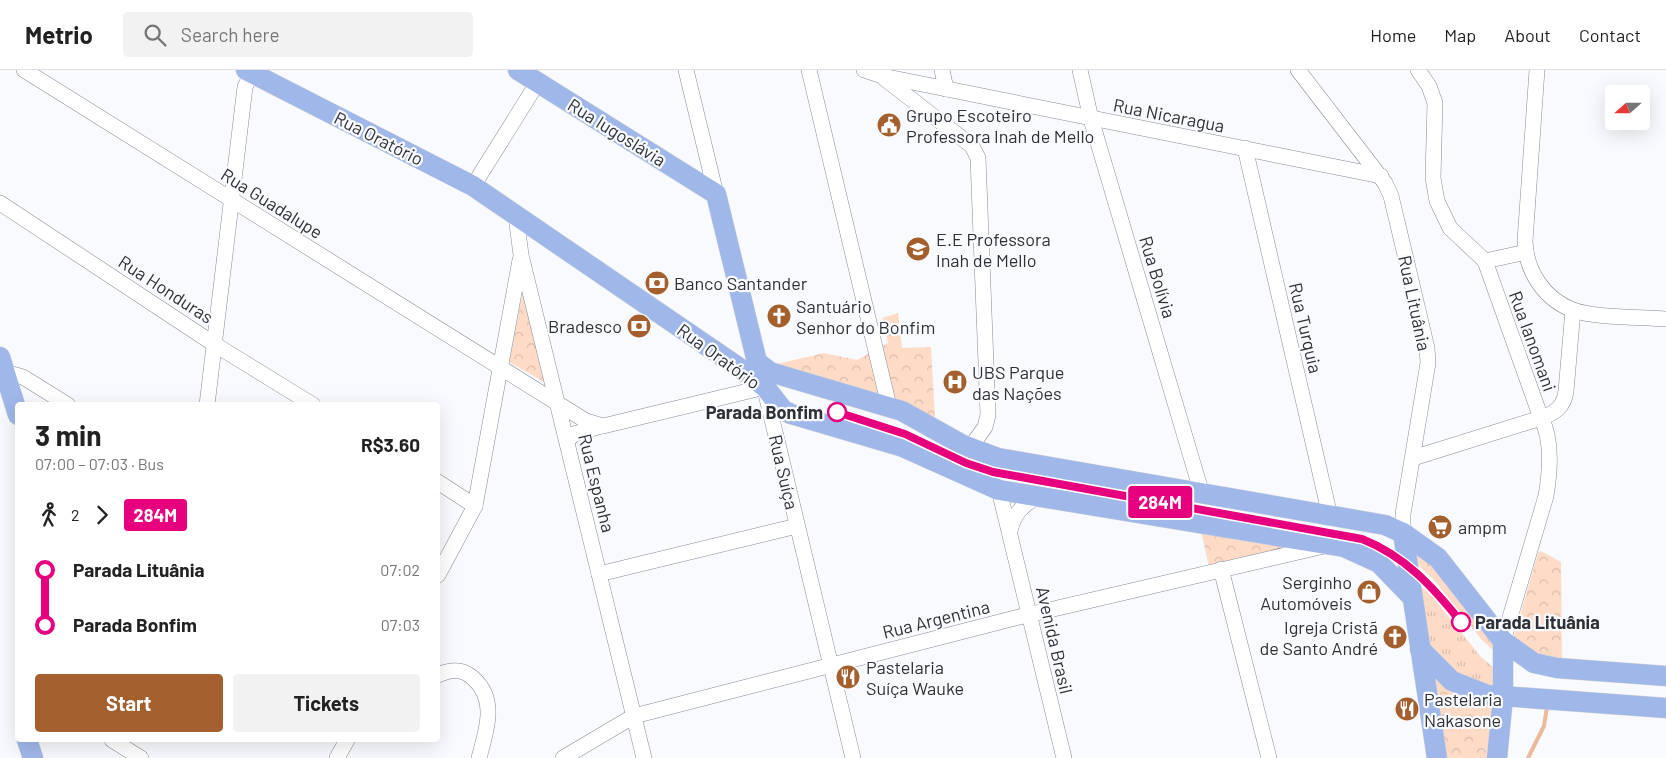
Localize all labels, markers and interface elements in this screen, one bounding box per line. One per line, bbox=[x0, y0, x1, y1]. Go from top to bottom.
search box bbox=[123, 12, 473, 57]
text: Metrio bbox=[25, 20, 93, 49]
icon: search bbox=[141, 21, 169, 49]
text: Search here bbox=[181, 23, 280, 46]
text: Home bbox=[1370, 24, 1416, 46]
text: Map bbox=[1444, 24, 1476, 46]
text: About bbox=[1504, 24, 1551, 46]
text: Contact bbox=[1579, 24, 1641, 46]
north arrow bbox=[1605, 85, 1650, 130]
map controls bbox=[1605, 85, 1650, 130]
street label: Rua Iugoslávia bbox=[564, 93, 670, 171]
street label: Rua Nicaragua bbox=[1111, 93, 1227, 137]
place label: Grupo Escoteiro Professora Inah de Mello bbox=[906, 104, 1094, 147]
street label: Rua Oratório bbox=[331, 106, 427, 170]
public building icon: Grupo Escoteiro Professora Inah de Mello bbox=[876, 112, 902, 138]
street label: Rua Guadalupe bbox=[217, 163, 327, 243]
place label: E.E Professora Inah de Mello bbox=[936, 228, 1051, 271]
street label: Rua Bolívia bbox=[1135, 233, 1181, 321]
school or university icon: E.E Professora Inah de Mello bbox=[905, 236, 931, 262]
street label: Rua Honduras bbox=[115, 250, 217, 328]
street label: Rua Lituânia bbox=[1394, 253, 1436, 353]
bank icon: Banco Santander bbox=[644, 270, 670, 296]
place label: Banco Santander bbox=[674, 272, 808, 294]
street label: Rua Turquia bbox=[1285, 281, 1327, 375]
street label: Rua Ianomani bbox=[1505, 288, 1561, 394]
place label: Santuário Senhor do Bonfim bbox=[796, 295, 935, 338]
church icon: Santuário Senhor do Bonfim bbox=[766, 303, 792, 329]
bank icon: Bradesco bbox=[626, 313, 652, 339]
place label: Bradesco bbox=[548, 315, 622, 337]
street label: Rua Oratório bbox=[673, 319, 765, 393]
place label: UBS Parque das Nações bbox=[972, 361, 1064, 404]
hospital icon: UBS Parque das Nações bbox=[942, 369, 968, 395]
place label: Parada Bonfim bbox=[706, 401, 823, 423]
marker: Parada Bonfim bbox=[827, 402, 847, 422]
text: 3 min bbox=[35, 418, 102, 452]
street label: Rua Espanha bbox=[574, 431, 620, 535]
street label: Rua Suíça bbox=[765, 432, 803, 512]
text: R$3.60 bbox=[361, 433, 420, 456]
text: 07:00 – 07:03 · Bus bbox=[35, 454, 164, 473]
line badge: 284M bbox=[1125, 486, 1195, 518]
text: 284M bbox=[1138, 491, 1182, 513]
icon: walk bbox=[35, 501, 63, 529]
icon: forward bbox=[88, 501, 116, 529]
text: 284M bbox=[134, 504, 177, 526]
text: 2 bbox=[71, 505, 80, 524]
supermarket icon: ampm bbox=[1427, 514, 1453, 540]
place label: ampm bbox=[1458, 516, 1507, 538]
text: Parada Lituânia bbox=[73, 558, 205, 581]
text: 07:02 bbox=[380, 560, 420, 579]
place label: Serginho Automóveis bbox=[1260, 571, 1352, 614]
shop icon: Serginho Automóveis bbox=[1356, 579, 1382, 605]
street label: Avenida Brasil bbox=[1032, 584, 1078, 696]
street label: Rua Argentina bbox=[880, 595, 992, 643]
place label: Parada Lituânia bbox=[1475, 611, 1600, 633]
marker: Parada Lituânia bbox=[1451, 612, 1471, 632]
text: Parada Bonfim bbox=[73, 613, 197, 636]
text: 07:03 bbox=[381, 615, 420, 634]
place label: Igreja Cristã de Santo André bbox=[1260, 616, 1378, 659]
church icon: Igreja Cristã de Santo André bbox=[1382, 624, 1408, 650]
place label: Pastelaria Suíça Wauke bbox=[866, 656, 964, 699]
restaurant icon: Pastelaria Suíça Wauke bbox=[835, 664, 861, 690]
button: Start bbox=[35, 674, 223, 732]
button: Tickets bbox=[233, 674, 420, 732]
place label: Pastelaria Nakasone bbox=[1424, 688, 1502, 731]
restaurant icon: Pastelaria Nakasone bbox=[1394, 696, 1420, 722]

